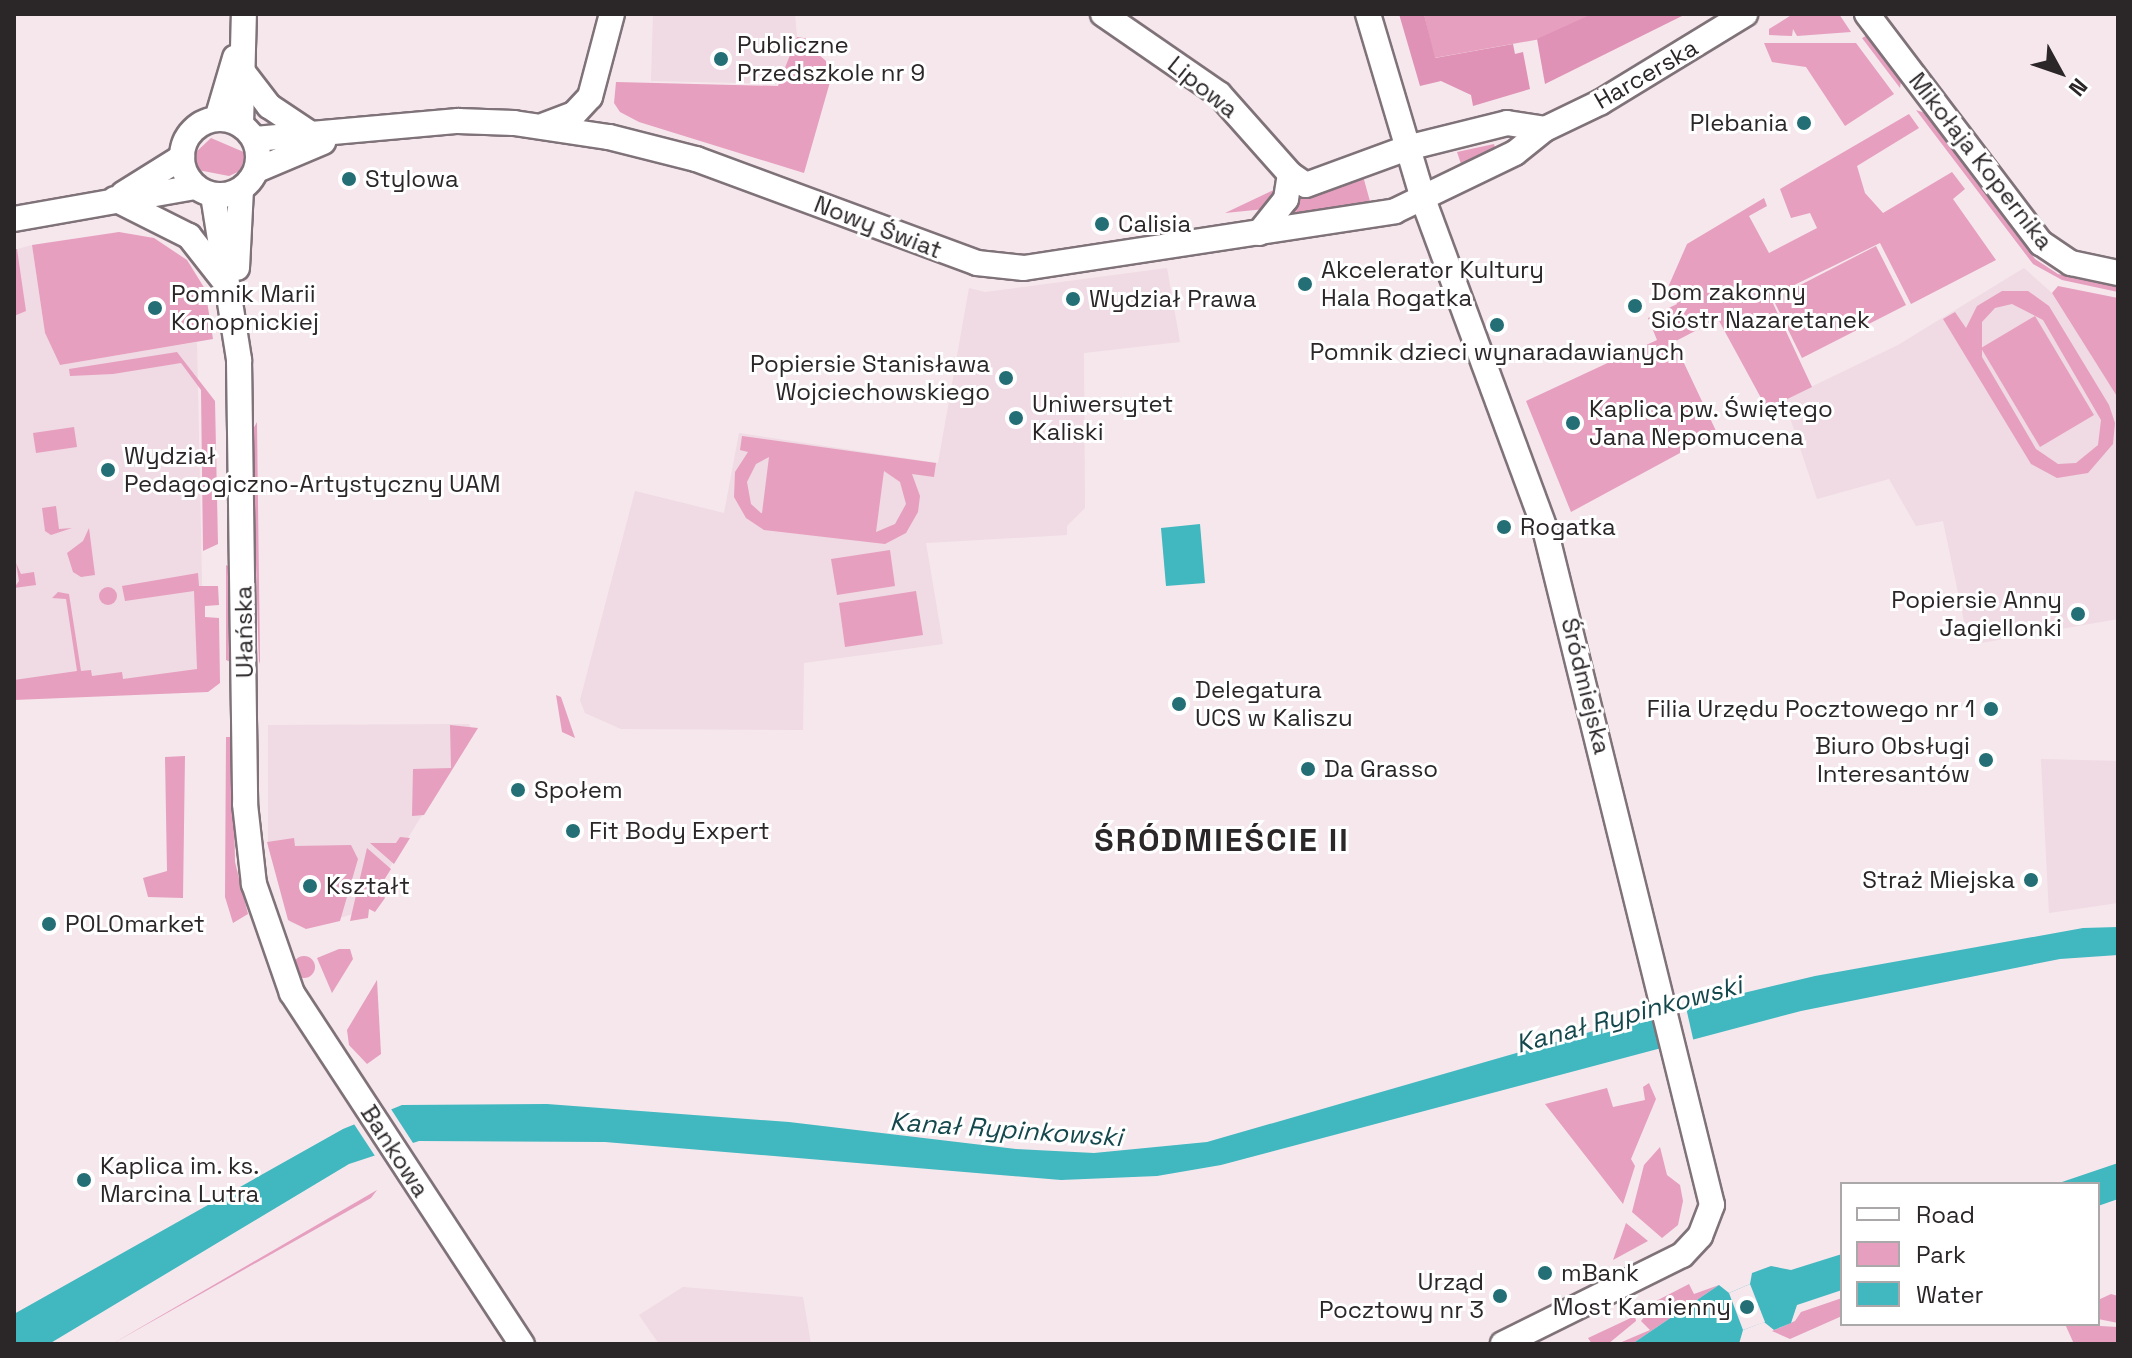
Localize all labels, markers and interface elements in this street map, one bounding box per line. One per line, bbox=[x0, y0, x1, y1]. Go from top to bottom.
place label: Publiczne Przedszkole nr 9 bbox=[737, 31, 925, 87]
north arrow bbox=[2020, 32, 2100, 112]
street label: Harcerska bbox=[1589, 33, 1703, 115]
marker: Publiczne Przedszkole nr 9 bbox=[712, 50, 730, 68]
street label: Lipowa bbox=[1162, 50, 1244, 124]
street label: Mikołaja Kopernika bbox=[1903, 67, 2059, 255]
text: N bbox=[2063, 73, 2094, 102]
place label: Plebania bbox=[1690, 109, 1788, 137]
marker: Plebania bbox=[1795, 114, 1813, 132]
place label: Stylowa bbox=[365, 165, 459, 193]
marker: Stylowa bbox=[340, 170, 358, 188]
street label: Nowy Świat bbox=[810, 189, 946, 265]
place label: Calisia bbox=[1118, 210, 1191, 238]
marker: Calisia bbox=[1093, 215, 1111, 233]
place label: Akcelerator Kultury Hala Rogatka bbox=[1321, 256, 1544, 312]
marker: Akcelerator Kultury Hala Rogatka bbox=[1296, 275, 1314, 293]
place label: Dom zakonny Sióstr Nazaretanek bbox=[1651, 278, 1870, 334]
place label: Pomnik Marii Konopnickiej bbox=[171, 280, 319, 336]
place label: Wydział Prawa bbox=[1089, 285, 1257, 313]
marker: Wydział Prawa bbox=[1064, 290, 1082, 308]
marker: Dom zakonny Sióstr Nazaretanek bbox=[1626, 297, 1644, 315]
marker: Pomnik Marii Konopnickiej bbox=[146, 299, 164, 317]
marker: Pomnik dzieci wynaradawianych bbox=[1488, 316, 1506, 334]
place label: Pomnik dzieci wynaradawianych bbox=[1310, 338, 1684, 366]
place label: Popiersie Stanisława Wojciechowskiego bbox=[750, 350, 990, 406]
marker: Popiersie Stanisława Wojciechowskiego bbox=[997, 369, 1015, 387]
place label: Uniwersytet Kaliski bbox=[1032, 390, 1173, 446]
place label: Kaplica pw. Świętego Jana Nepomucena bbox=[1589, 395, 1834, 451]
marker: Uniwersytet Kaliski bbox=[1007, 409, 1025, 427]
marker: Kaplica pw. Świętego Jana Nepomucena bbox=[1564, 414, 1582, 432]
place label: Wydział Pedagogiczno-Artystyczny UAM bbox=[124, 442, 501, 498]
marker: Wydział Pedagogiczno-Artystyczny UAM bbox=[99, 461, 117, 479]
place label: Rogatka bbox=[1520, 513, 1616, 541]
marker: Rogatka bbox=[1495, 518, 1513, 536]
street label: Ułańska bbox=[229, 586, 259, 678]
place label: Popiersie Anny Jagiellonki bbox=[1891, 586, 2062, 642]
marker: Popiersie Anny Jagiellonki bbox=[2069, 605, 2087, 623]
street label: Śródmiejska bbox=[1555, 615, 1617, 757]
place label: Delegatura UCS w Kaliszu bbox=[1195, 676, 1353, 732]
marker: Delegatura UCS w Kaliszu bbox=[1170, 695, 1188, 713]
place label: Filia Urzędu Pocztowego nr 1 bbox=[1647, 695, 1975, 723]
marker: Filia Urzędu Pocztowego nr 1 bbox=[1982, 700, 2000, 718]
place label: Biuro Obsługi Interesantów bbox=[1815, 732, 1970, 788]
marker: Biuro Obsługi Interesantów bbox=[1977, 751, 1995, 769]
place label: Da Grasso bbox=[1324, 755, 1438, 783]
marker: Da Grasso bbox=[1299, 760, 1317, 778]
place label: Społem bbox=[534, 776, 623, 804]
marker: Społem bbox=[509, 781, 527, 799]
place label: Fit Body Expert bbox=[589, 817, 770, 845]
district label: ŚRÓDMIEŚCIE II bbox=[1094, 821, 1350, 859]
marker: Fit Body Expert bbox=[564, 822, 582, 840]
place label: Straż Miejska bbox=[1862, 866, 2015, 894]
marker: Straż Miejska bbox=[2022, 871, 2040, 889]
place label: Kształt bbox=[326, 872, 410, 900]
marker: Kształt bbox=[301, 877, 319, 895]
place label: POLOmarket bbox=[65, 910, 205, 938]
marker: POLOmarket bbox=[40, 915, 58, 933]
water label: Kanał Rypinkowski bbox=[1512, 970, 1746, 1060]
street label: Bankowa bbox=[355, 1100, 435, 1202]
water label: Kanał Rypinkowski bbox=[889, 1106, 1123, 1154]
place label: Kaplica im. ks. Marcina Lutra bbox=[100, 1152, 260, 1208]
marker: Kaplica im. ks. Marcina Lutra bbox=[75, 1171, 93, 1189]
legend bbox=[1840, 1182, 2100, 1326]
text: Road bbox=[1916, 1199, 1975, 1230]
text: Park bbox=[1916, 1239, 1966, 1270]
place label: mBank bbox=[1561, 1259, 1639, 1287]
marker: mBank bbox=[1536, 1264, 1554, 1282]
place label: Urząd Pocztowy nr 3 bbox=[1319, 1268, 1484, 1324]
text: Water bbox=[1916, 1279, 1984, 1310]
marker: Urząd Pocztowy nr 3 bbox=[1491, 1287, 1509, 1305]
place label: Most Kamienny bbox=[1553, 1293, 1731, 1321]
marker: Most Kamienny bbox=[1738, 1298, 1756, 1316]

